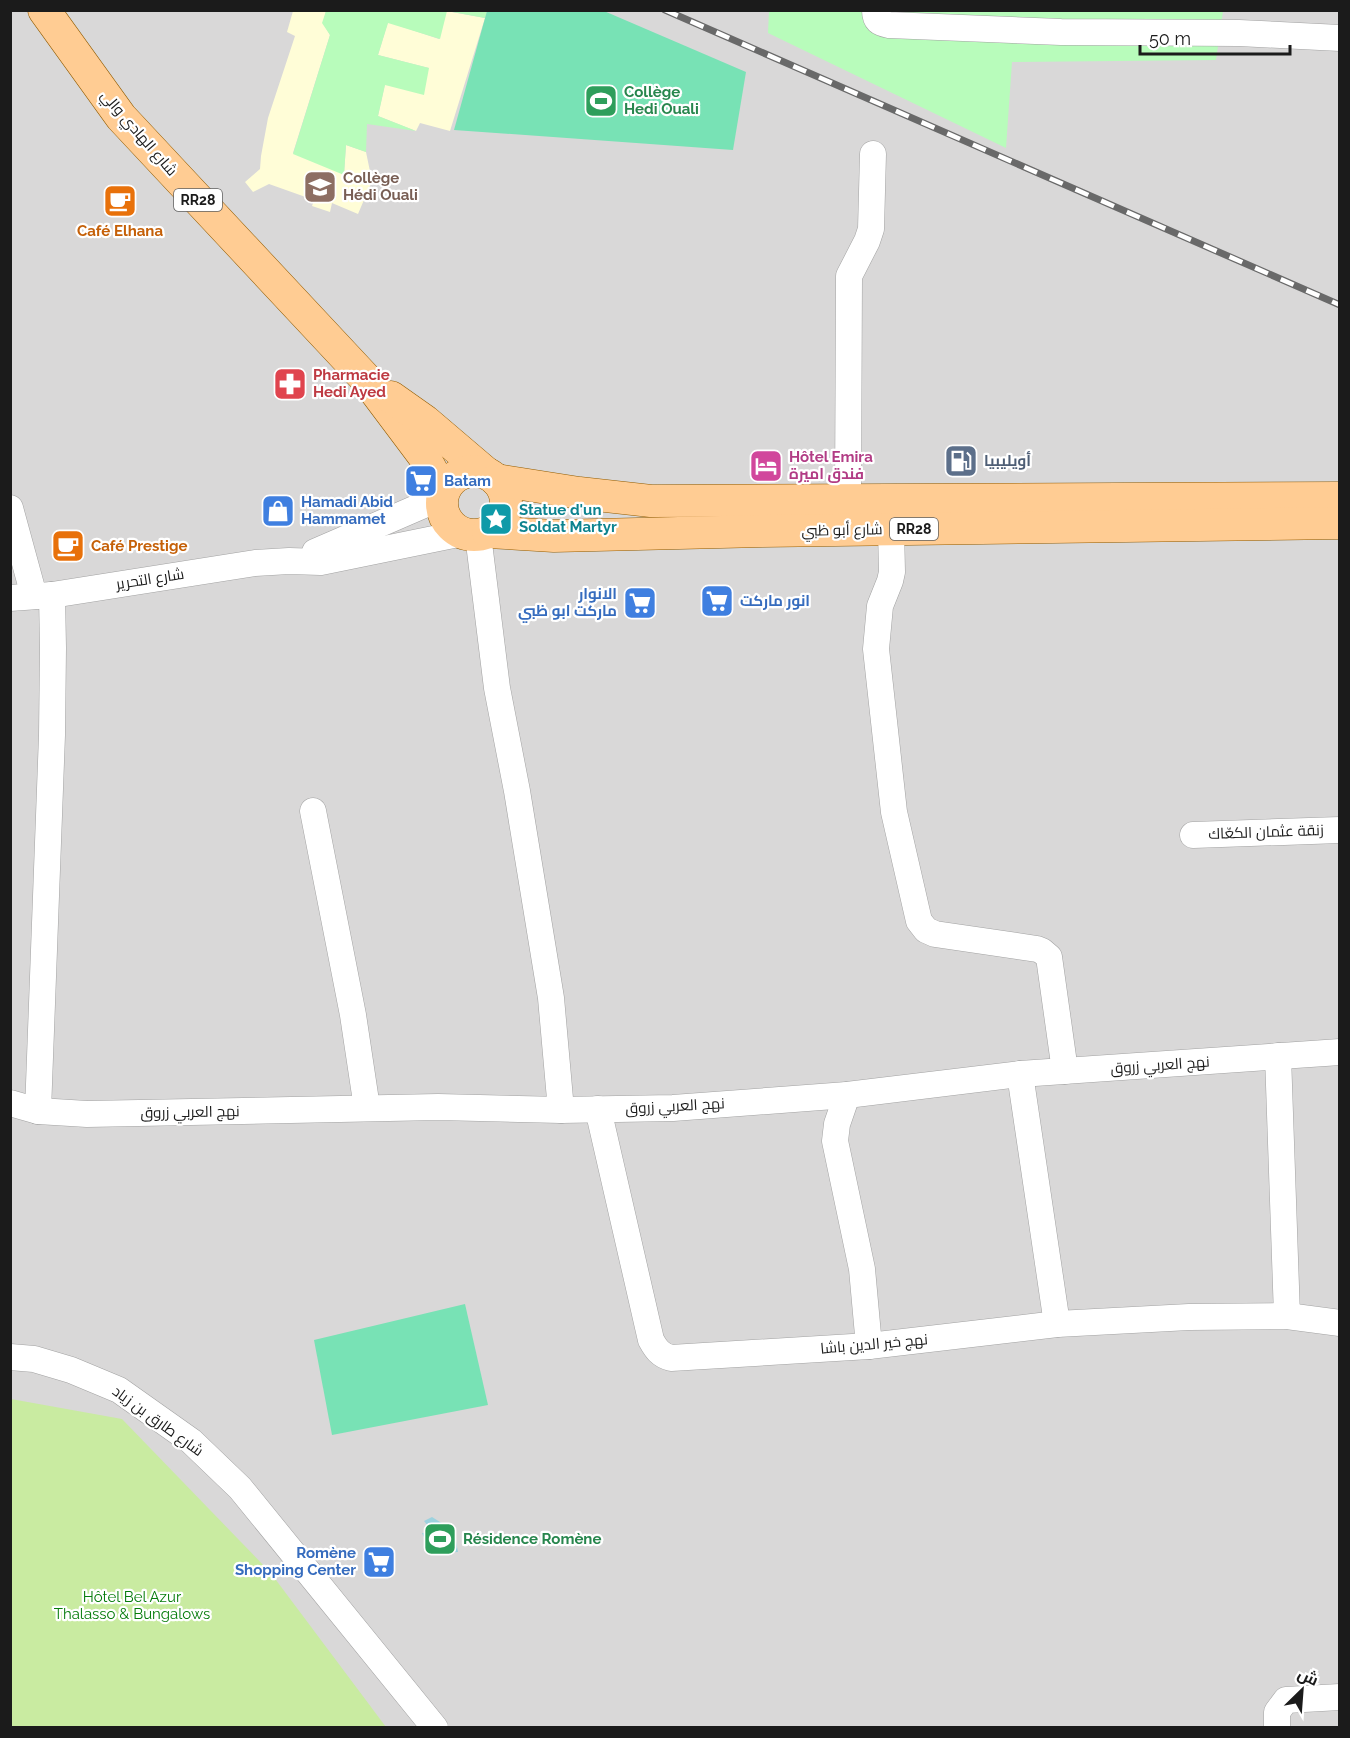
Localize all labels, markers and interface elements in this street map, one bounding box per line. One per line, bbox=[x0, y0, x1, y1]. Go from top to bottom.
scale bar bbox=[1140, 18, 1290, 56]
text: 50 m bbox=[1149, 28, 1191, 49]
sports icon: Collège Hedi Ouali bbox=[583, 83, 619, 119]
place label: Collège Hedi Ouali bbox=[624, 83, 699, 118]
street label: شارع الهادي والي bbox=[95, 87, 181, 181]
school or university icon: Collège Hédi Ouali bbox=[302, 169, 338, 205]
place label: Collège Hédi Ouali bbox=[343, 169, 418, 204]
cafe icon: Café Elhana bbox=[102, 183, 138, 219]
road number: RR28 bbox=[174, 189, 222, 211]
place label: Café Elhana bbox=[77, 222, 163, 240]
pharmacy icon: Pharmacie Hedi Ayed bbox=[272, 366, 308, 402]
place label: Pharmacie Hedi Ayed bbox=[313, 366, 390, 401]
fuel station icon: أويليبيا bbox=[943, 443, 979, 479]
hotel icon: Hôtel Emira فندق اميرة bbox=[748, 448, 784, 484]
place label: Hôtel Emira فندق اميرة bbox=[789, 448, 873, 483]
place label: أويليبيا bbox=[984, 451, 1031, 470]
supermarket icon: Batam bbox=[403, 463, 439, 499]
place label: Batam bbox=[444, 472, 491, 490]
shop icon: Hamadi Abid Hammamet bbox=[260, 493, 296, 529]
place label: Hamadi Abid Hammamet bbox=[301, 493, 393, 528]
place icon: Statue d'un Soldat Martyr bbox=[478, 501, 514, 537]
place label: Statue d'un Soldat Martyr bbox=[519, 501, 617, 536]
road number: RR28 bbox=[890, 518, 938, 540]
street label: شارع أبو ظبي bbox=[801, 519, 883, 543]
cafe icon: Café Prestige bbox=[50, 528, 86, 564]
place label: Café Prestige bbox=[91, 537, 187, 555]
street label: شارع التحرير bbox=[114, 565, 186, 595]
supermarket icon: انور ماركت bbox=[699, 583, 735, 619]
place label: الانوار ماركت ابو ظبي bbox=[518, 585, 617, 623]
supermarket icon: الانوار ماركت ابو ظبي bbox=[622, 585, 658, 621]
place label: انور ماركت bbox=[740, 592, 810, 610]
street label: زنقة عثمان الكعّاك bbox=[1208, 821, 1324, 844]
street label: نهج العربي زروق bbox=[1110, 1053, 1210, 1080]
street label: نهج العربي زروق bbox=[625, 1094, 725, 1121]
street label: نهج العربي زروق bbox=[140, 1102, 240, 1125]
street label: نهج خير الدين باشا bbox=[819, 1330, 929, 1360]
street label: شارع طارق بن زياد bbox=[108, 1382, 207, 1462]
sports icon: Résidence Romène bbox=[422, 1521, 458, 1557]
place label: Résidence Romène bbox=[463, 1530, 601, 1548]
place label: Romène Shopping Center bbox=[235, 1544, 356, 1579]
supermarket icon: Romène Shopping Center bbox=[361, 1544, 397, 1580]
park label: Hôtel Bel Azur Thalasso & Bungalows bbox=[54, 1588, 210, 1623]
north arrow bbox=[1272, 1660, 1332, 1720]
text: ش bbox=[1295, 1664, 1321, 1690]

